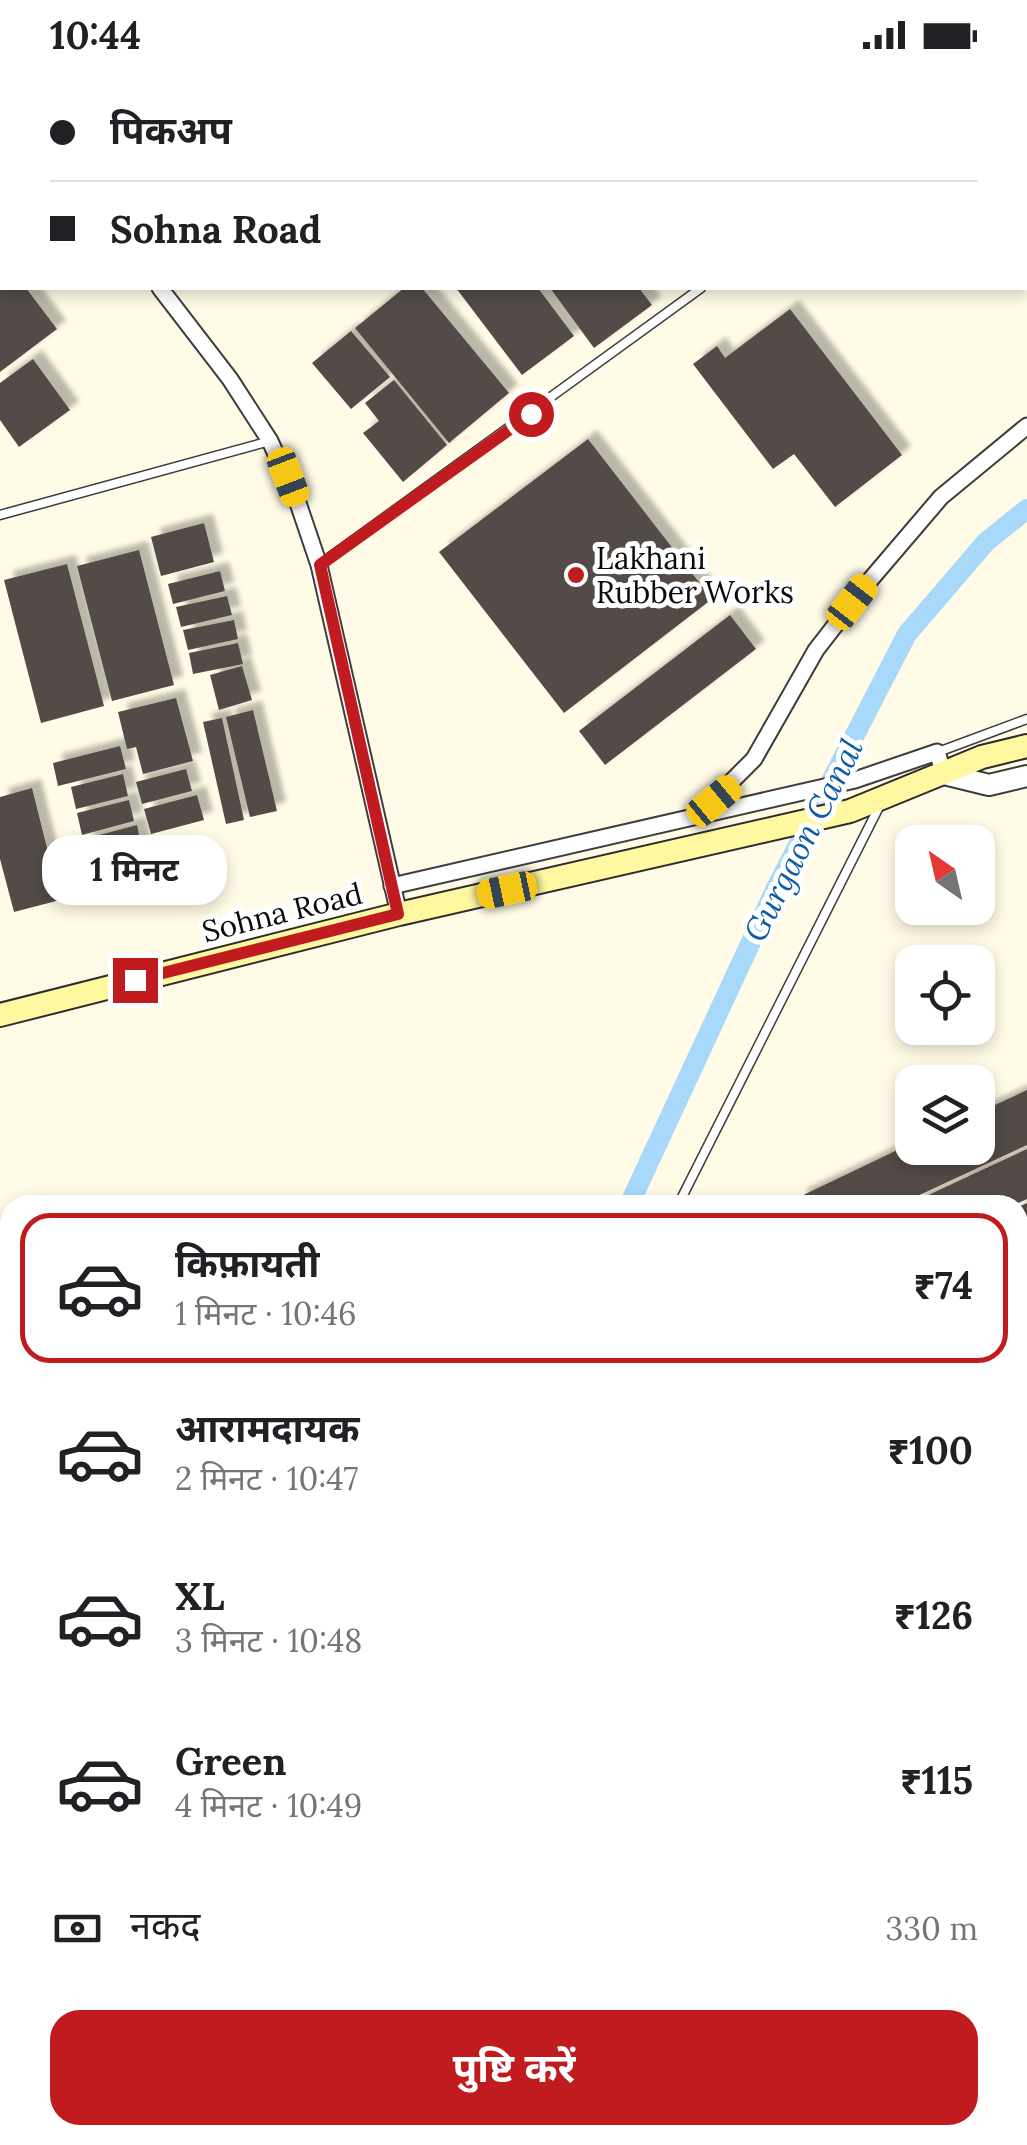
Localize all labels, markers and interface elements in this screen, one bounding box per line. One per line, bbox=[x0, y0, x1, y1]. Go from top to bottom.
text: 10:44 bbox=[50, 11, 141, 59]
text: पिकअप bbox=[110, 106, 232, 154]
text: Sohna Road bbox=[110, 205, 321, 253]
route start bbox=[509, 392, 554, 437]
car bbox=[263, 444, 313, 510]
place label: Lakhani Rubber Works bbox=[596, 539, 794, 611]
marker: Lakhani Rubber Works bbox=[565, 564, 587, 586]
car bbox=[822, 569, 882, 635]
water label: Gurgaon Canal bbox=[734, 732, 872, 948]
car bbox=[681, 770, 747, 832]
north arrow bbox=[895, 825, 995, 925]
map controls bbox=[895, 825, 995, 1165]
callout: 1 मिनट bbox=[42, 835, 228, 905]
text: 1 मिनट bbox=[90, 849, 179, 890]
car bbox=[475, 869, 539, 911]
street label: Sohna Road bbox=[198, 874, 366, 950]
button: locate bbox=[895, 945, 995, 1045]
route end bbox=[113, 958, 158, 1003]
button: layers bbox=[895, 1065, 995, 1165]
text: किफ़ायती bbox=[175, 1239, 319, 1287]
icon: car bbox=[55, 1243, 145, 1333]
text: ₹74 bbox=[913, 1261, 973, 1309]
text: 1 मिनट · 10:46 bbox=[175, 1293, 357, 1334]
text: आरामदायक bbox=[175, 1404, 359, 1452]
icon: car bbox=[55, 1408, 145, 1498]
text: ₹100 bbox=[887, 1426, 973, 1474]
text: 2 मिनट · 10:47 bbox=[175, 1458, 358, 1499]
text: XL bbox=[175, 1572, 225, 1620]
icon: car bbox=[55, 1573, 145, 1663]
text: ₹126 bbox=[894, 1591, 973, 1639]
text: 3 मिनट · 10:48 bbox=[175, 1620, 362, 1661]
text: Green bbox=[175, 1737, 287, 1785]
icon: car bbox=[55, 1738, 145, 1828]
text: ₹115 bbox=[900, 1756, 973, 1804]
text: 4 मिनट · 10:49 bbox=[175, 1785, 362, 1826]
icon: cash bbox=[50, 1901, 105, 1956]
text: नकद bbox=[130, 1901, 200, 1949]
text: 330 m bbox=[885, 1908, 978, 1949]
button: पुष्टि करें bbox=[50, 2010, 978, 2125]

